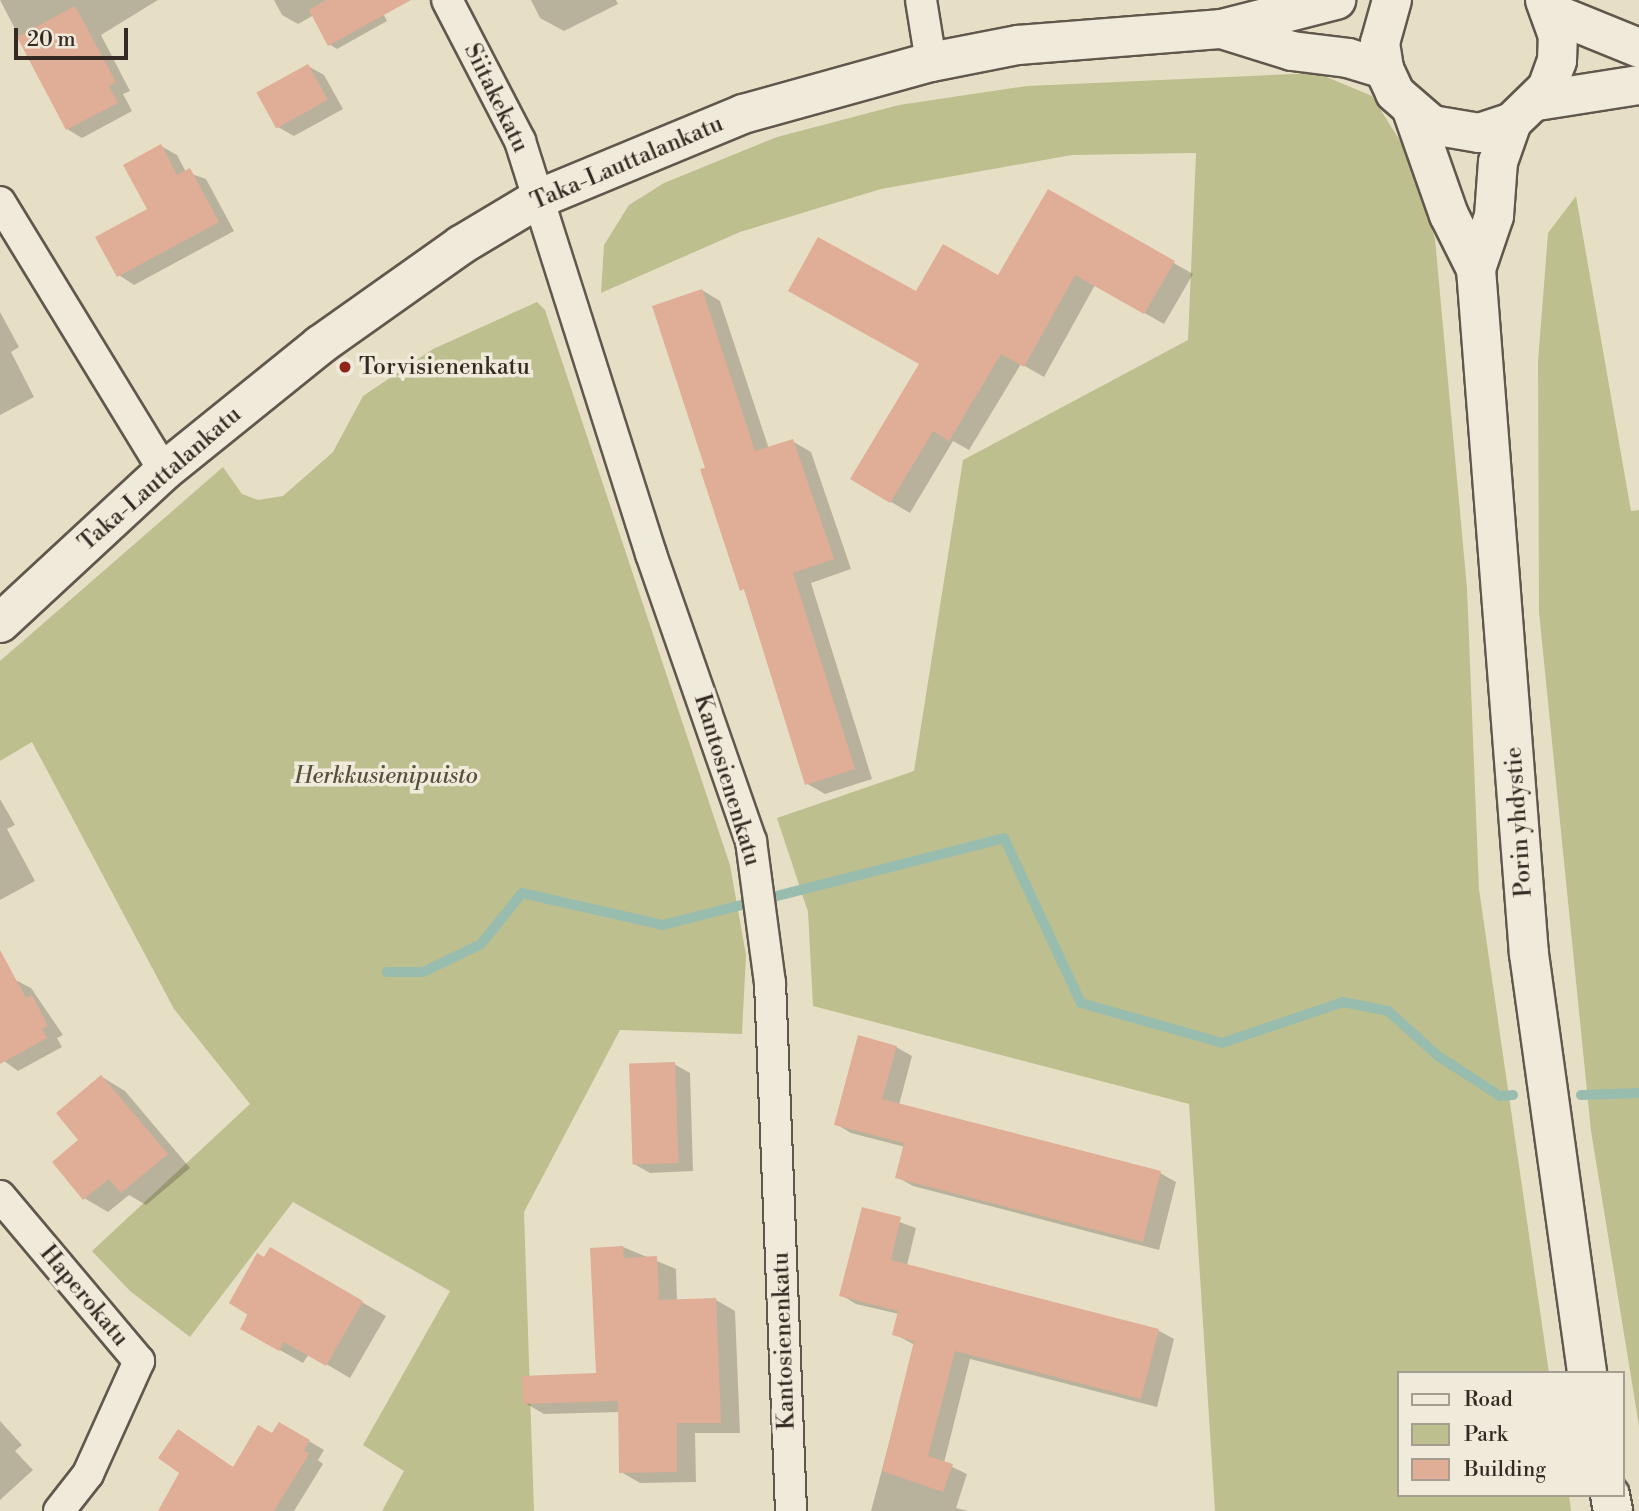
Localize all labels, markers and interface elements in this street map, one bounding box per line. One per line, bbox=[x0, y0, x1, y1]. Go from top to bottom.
scale bar bbox=[18, 14, 131, 58]
text: 20 m bbox=[27, 27, 76, 53]
street label: Siitakekatu bbox=[458, 39, 534, 157]
street label: Taka-Lauttalankatu bbox=[527, 110, 727, 216]
place label: Torvisienenkatu bbox=[359, 353, 530, 381]
marker: Torvisienenkatu bbox=[337, 359, 353, 375]
street label: Taka-Lauttalankatu bbox=[73, 401, 247, 557]
street label: Kantosienenkatu bbox=[688, 691, 766, 869]
street label: Porin yhdystie bbox=[1500, 746, 1538, 898]
park label: Herkkusienipuisto bbox=[294, 762, 478, 790]
street label: Haperokatu bbox=[34, 1240, 134, 1352]
street label: Kantosienenkatu bbox=[767, 1252, 801, 1430]
legend bbox=[1398, 1371, 1625, 1497]
text: Road bbox=[1464, 1387, 1513, 1413]
text: Park bbox=[1464, 1422, 1508, 1448]
text: Building bbox=[1464, 1457, 1546, 1483]

